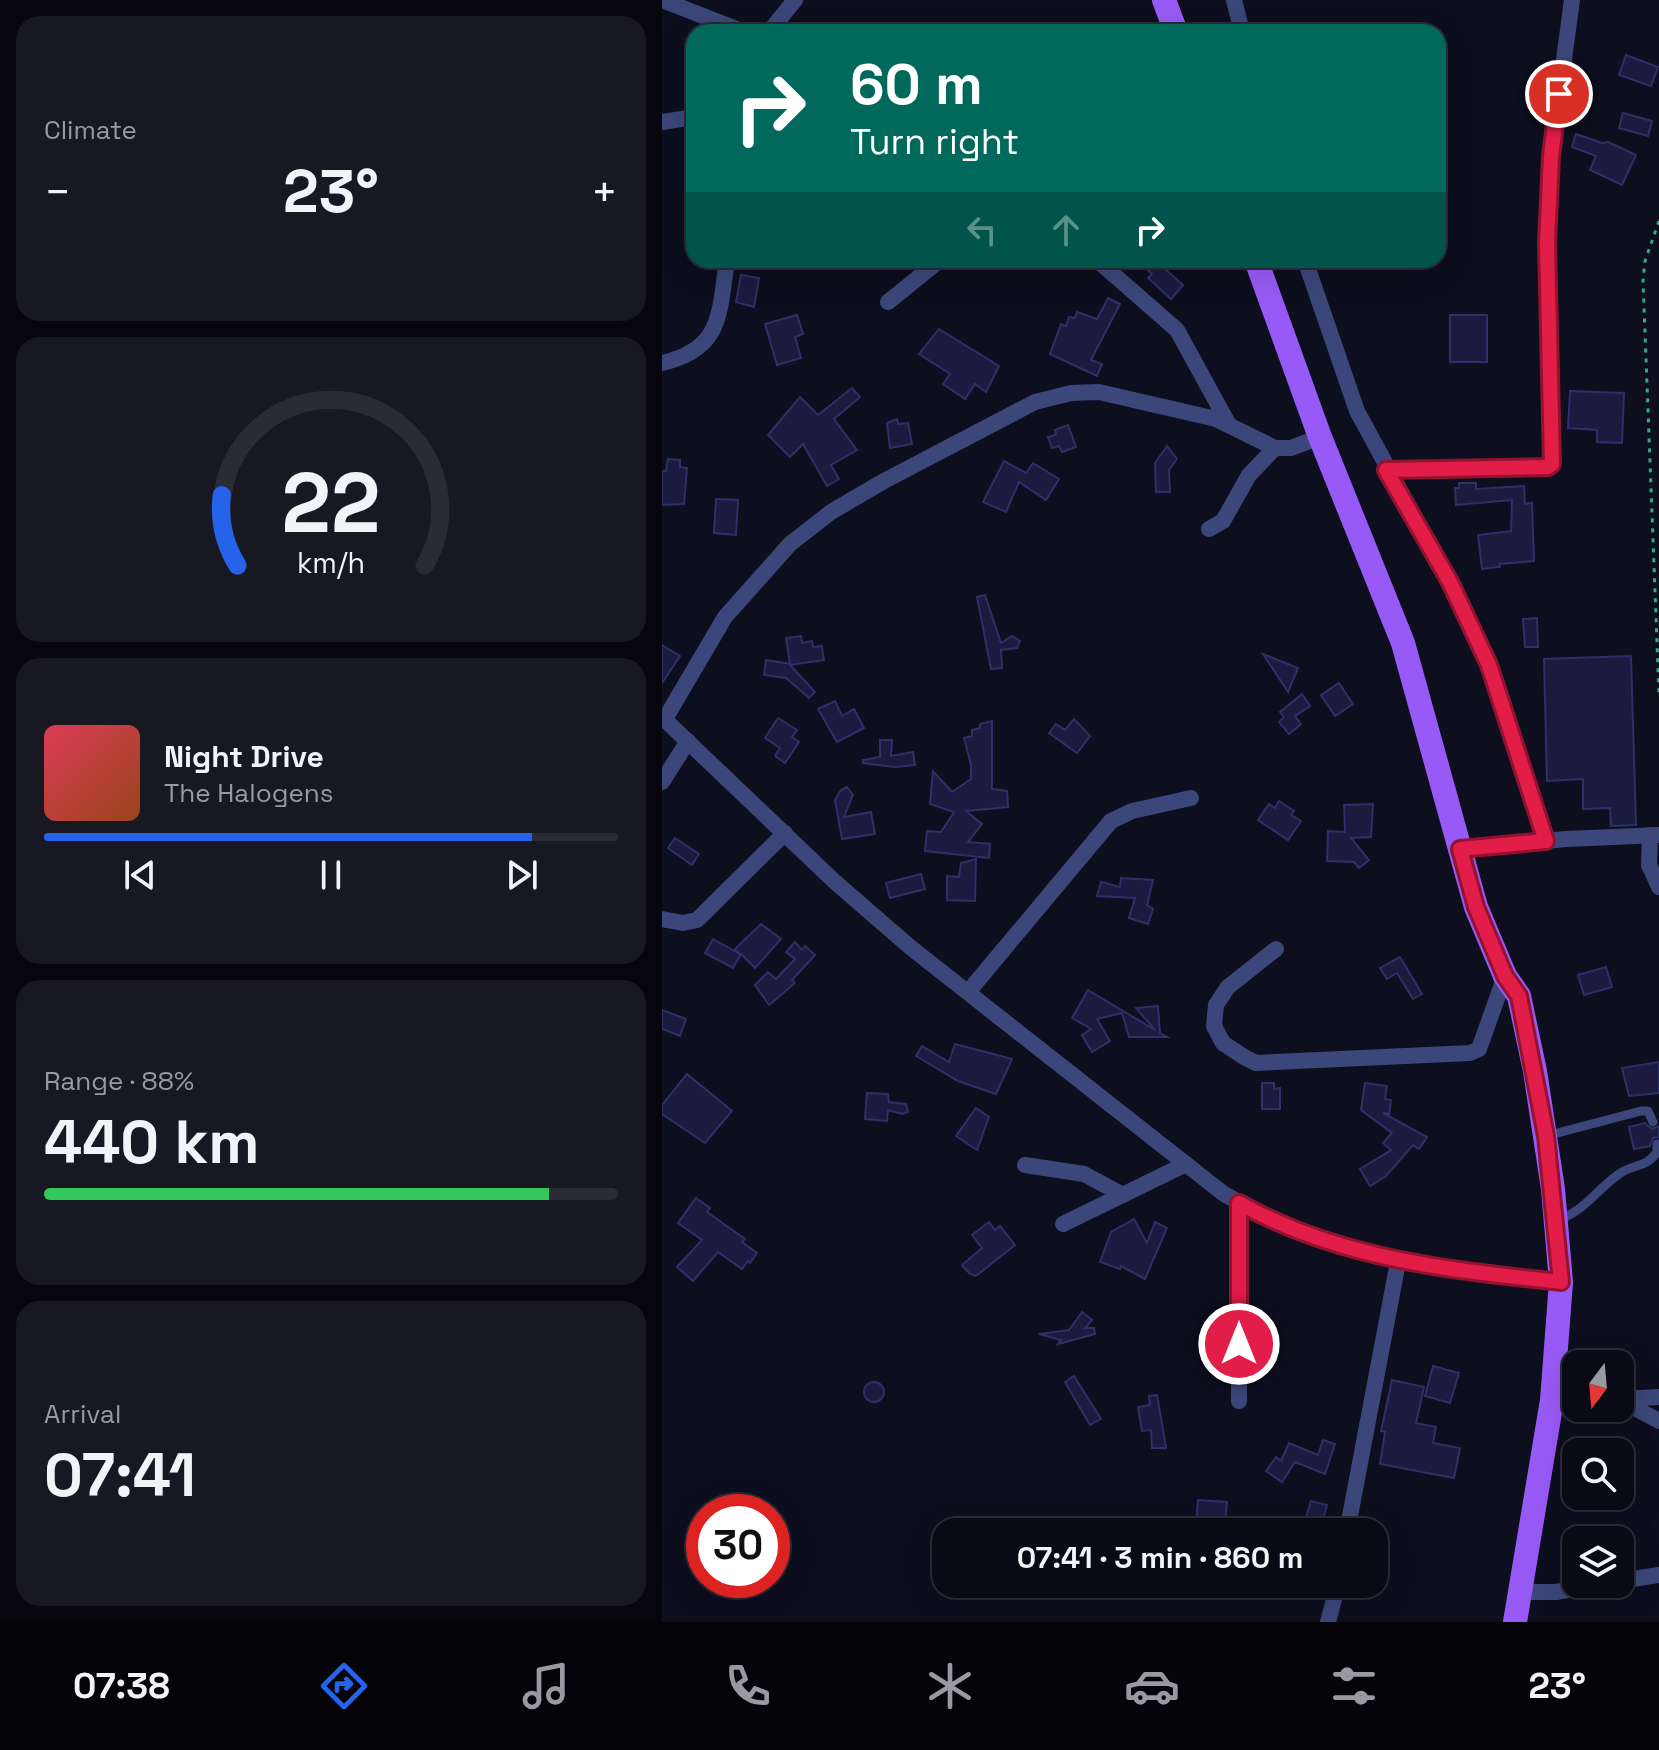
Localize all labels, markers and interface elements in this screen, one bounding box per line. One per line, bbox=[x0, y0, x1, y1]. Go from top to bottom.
text: 60 m bbox=[850, 49, 983, 120]
icon: right bbox=[718, 56, 822, 160]
pin bbox=[1525, 60, 1593, 128]
icon: arrive bbox=[1537, 72, 1581, 116]
text: Climate bbox=[44, 113, 137, 147]
text: Turn right bbox=[850, 119, 1019, 165]
text: 23° bbox=[283, 153, 379, 230]
text: − bbox=[44, 164, 71, 220]
text: + bbox=[591, 164, 618, 220]
icon: left bbox=[960, 208, 1004, 252]
icon: ahead bbox=[1044, 208, 1088, 252]
icon: right bbox=[1128, 208, 1172, 252]
text: 22 bbox=[282, 449, 380, 555]
text: km/h bbox=[297, 545, 365, 581]
text: Night Drive bbox=[164, 737, 324, 776]
text: The Halogens bbox=[164, 776, 333, 810]
icon: previous bbox=[118, 853, 162, 897]
icon: pause bbox=[309, 853, 353, 897]
icon: next bbox=[500, 853, 544, 897]
text: Range · 88% bbox=[44, 1064, 194, 1098]
text: 440 km bbox=[44, 1104, 260, 1181]
position arrow bbox=[1197, 1302, 1281, 1386]
north arrow bbox=[1562, 1350, 1634, 1422]
map controls bbox=[1562, 1350, 1634, 1598]
text: Arrival bbox=[44, 1397, 121, 1431]
text: 07:41 bbox=[44, 1437, 196, 1514]
button: search bbox=[1562, 1438, 1634, 1510]
speed limit sign: 30 bbox=[686, 1494, 790, 1598]
button: layers bbox=[1562, 1526, 1634, 1598]
text: 07:41 · 3 min · 860 m bbox=[1017, 1538, 1303, 1577]
icon: directions bbox=[316, 1658, 372, 1714]
icon: music bbox=[518, 1658, 574, 1714]
icon: phone bbox=[720, 1658, 776, 1714]
icon: climate bbox=[922, 1658, 978, 1714]
icon: car bbox=[1124, 1658, 1180, 1714]
icon: filters bbox=[1326, 1658, 1382, 1714]
text: 07:38 bbox=[73, 1663, 170, 1709]
text: 23° bbox=[1528, 1663, 1586, 1709]

